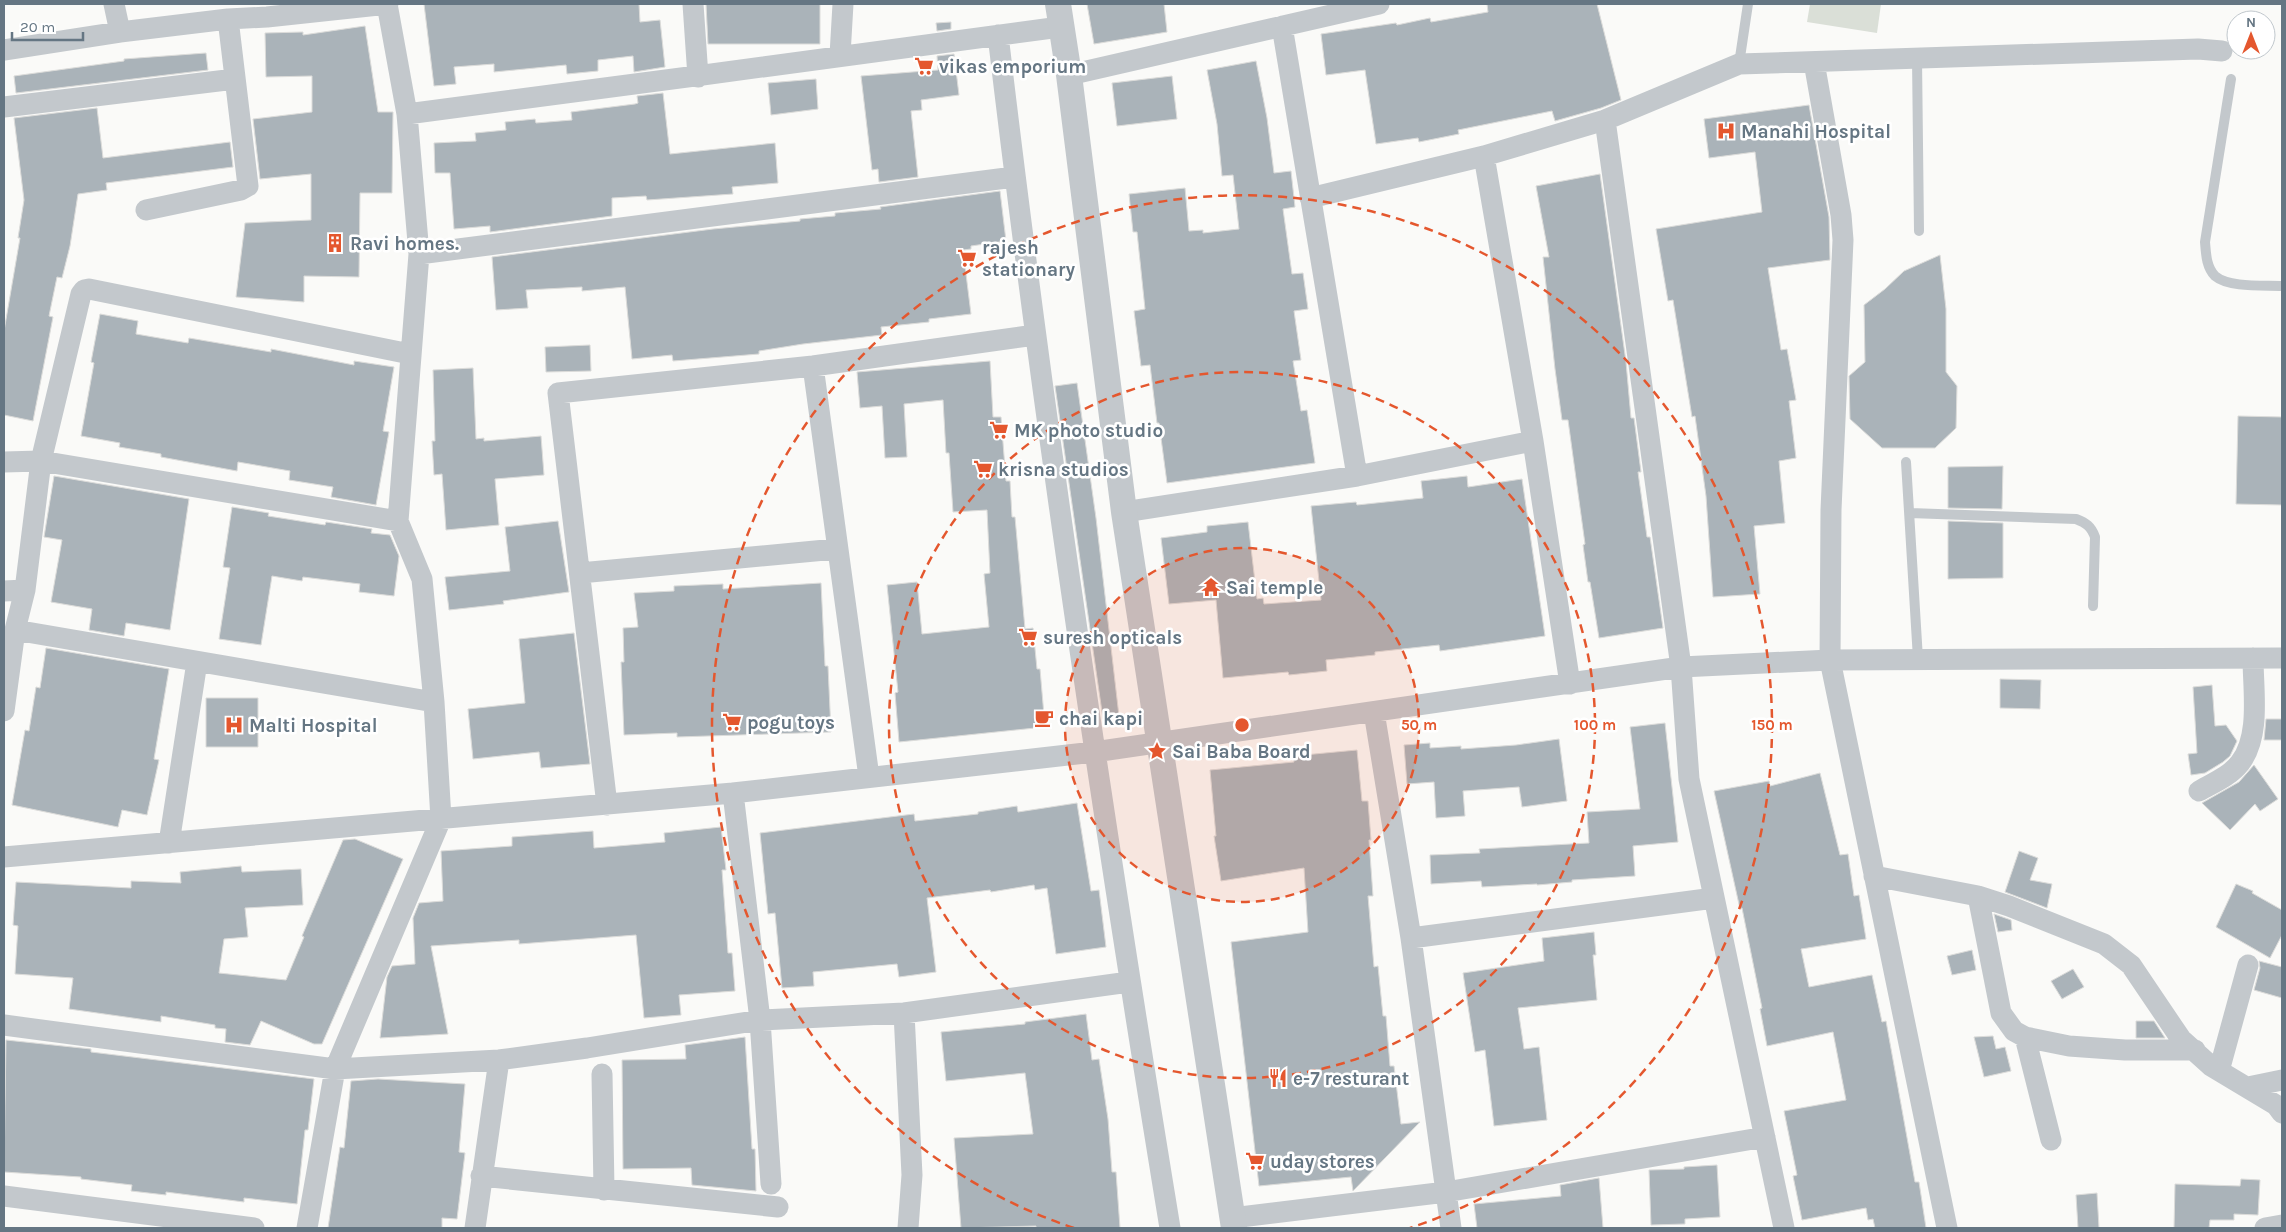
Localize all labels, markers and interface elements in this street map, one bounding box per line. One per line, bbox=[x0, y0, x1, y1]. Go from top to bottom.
scale bar bbox=[12, 10, 84, 42]
north arrow bbox=[2226, 10, 2276, 60]
text: N bbox=[2246, 14, 2256, 31]
text: 20 m bbox=[20, 18, 55, 36]
supermarket icon: vikas emporium bbox=[913, 55, 935, 77]
place label: vikas emporium bbox=[939, 56, 1086, 78]
hospital icon: Manahi Hospital bbox=[1715, 120, 1737, 142]
place label: Manahi Hospital bbox=[1741, 121, 1891, 143]
building icon: Ravi homes. bbox=[324, 232, 346, 254]
place label: Ravi homes. bbox=[350, 233, 459, 255]
place label: rajesh stationary bbox=[982, 237, 1076, 281]
supermarket icon: rajesh stationary bbox=[956, 247, 978, 269]
supermarket icon: MK photo studio bbox=[988, 419, 1010, 441]
place label: MK photo studio bbox=[1014, 420, 1163, 442]
supermarket icon: krisna studios bbox=[972, 458, 994, 480]
place label: krisna studios bbox=[998, 459, 1129, 481]
temple icon: Sai temple bbox=[1200, 576, 1222, 598]
place label: Sai temple bbox=[1226, 577, 1323, 599]
supermarket icon: suresh opticals bbox=[1017, 626, 1039, 648]
place label: suresh opticals bbox=[1043, 627, 1182, 649]
cafe icon: chai kapi bbox=[1033, 707, 1055, 729]
place label: chai kapi bbox=[1059, 708, 1143, 730]
supermarket icon: pogu toys bbox=[721, 711, 743, 733]
place label: pogu toys bbox=[747, 712, 835, 734]
hospital icon: Malti Hospital bbox=[223, 714, 245, 736]
place label: Malti Hospital bbox=[249, 715, 377, 737]
centre of rings bbox=[1233, 716, 1251, 734]
text: 50 m bbox=[1401, 716, 1437, 734]
text: 100 m bbox=[1574, 716, 1616, 734]
text: 150 m bbox=[1751, 716, 1793, 734]
place icon: Sai Baba Board bbox=[1146, 740, 1168, 762]
place label: Sai Baba Board bbox=[1172, 741, 1311, 763]
restaurant icon: e-7 resturant bbox=[1267, 1067, 1289, 1089]
place label: e-7 resturant bbox=[1293, 1068, 1409, 1090]
supermarket icon: uday stores bbox=[1244, 1150, 1266, 1172]
place label: uday stores bbox=[1270, 1151, 1375, 1173]

